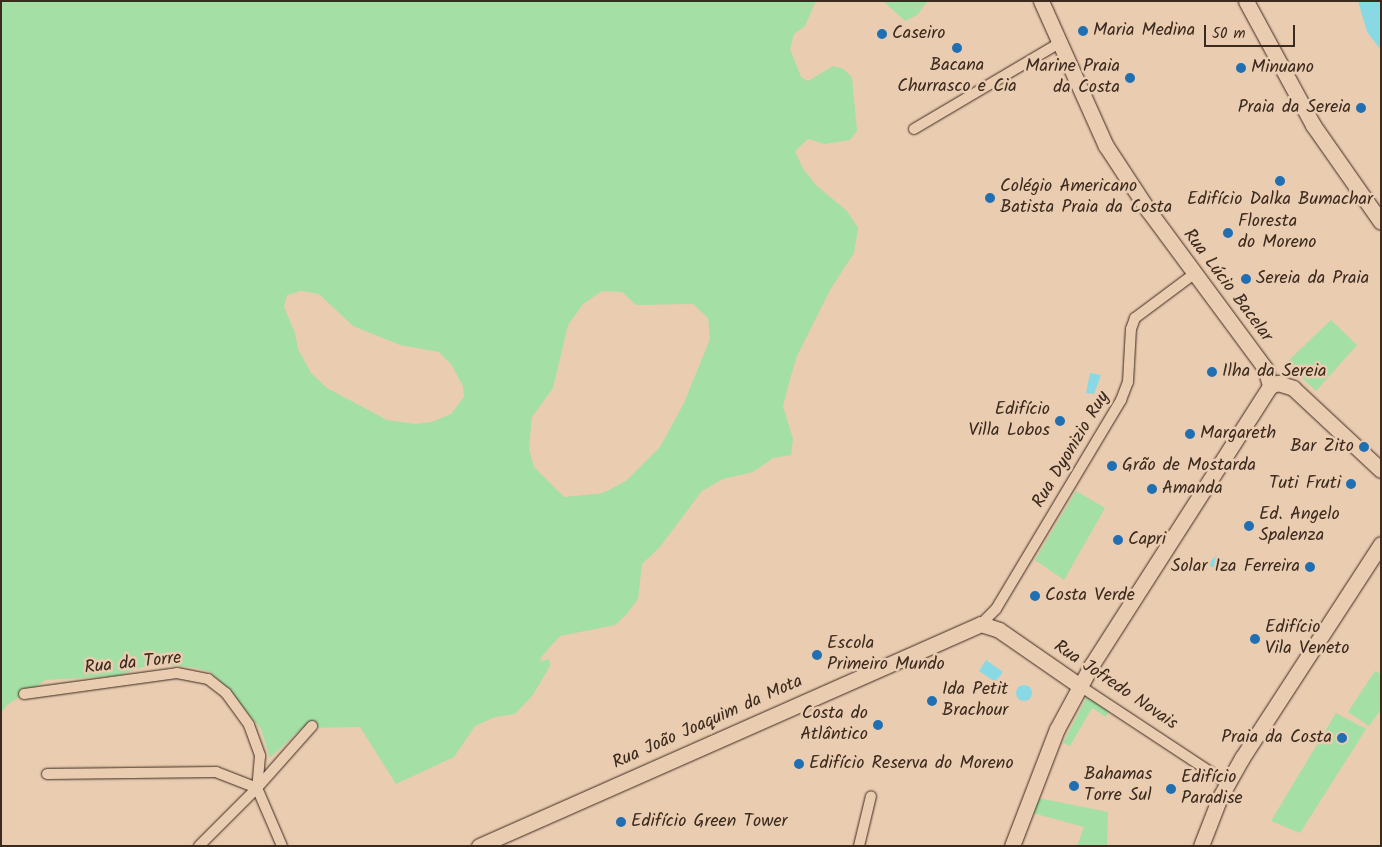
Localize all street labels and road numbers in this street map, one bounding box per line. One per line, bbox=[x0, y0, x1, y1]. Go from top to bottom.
street label: Rua Lúcio Bacelar bbox=[1178, 225, 1276, 347]
street label: Rua Dyonizio Ruy bbox=[1029, 388, 1115, 512]
street label: Rua Jofredo Novais bbox=[1049, 637, 1181, 735]
street label: Rua da Torre bbox=[84, 648, 182, 680]
street label: Rua João Joaquim da Mota bbox=[610, 671, 806, 775]

